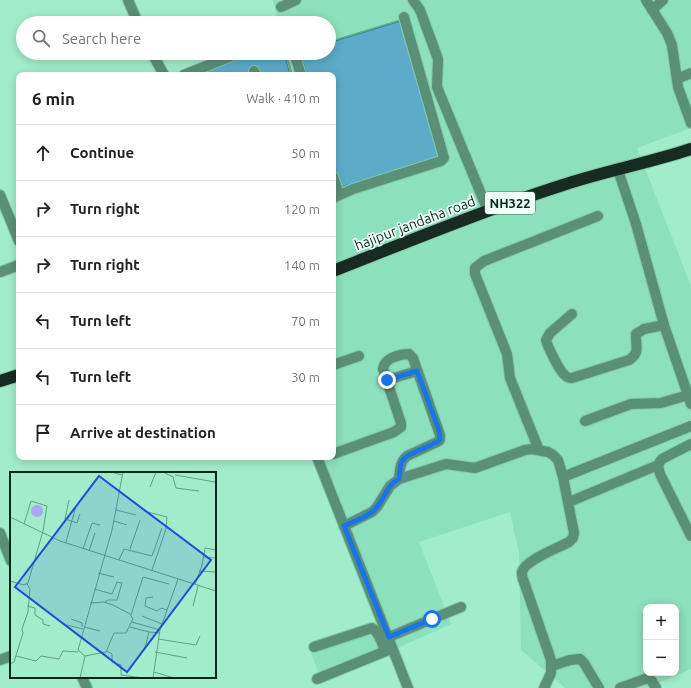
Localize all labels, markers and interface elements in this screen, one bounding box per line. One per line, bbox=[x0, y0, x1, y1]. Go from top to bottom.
search box bbox=[16, 16, 336, 60]
icon: search bbox=[30, 27, 52, 49]
text: Search here bbox=[62, 30, 141, 47]
text: 6 min bbox=[32, 89, 75, 108]
text: Walk · 410 m bbox=[246, 91, 320, 105]
icon: ahead bbox=[32, 142, 54, 164]
text: Continue bbox=[70, 144, 134, 161]
text: 50 m bbox=[291, 146, 320, 160]
road number: NH322 bbox=[485, 192, 535, 214]
street label: hajipur jandaha road bbox=[352, 193, 478, 253]
icon: right bbox=[32, 198, 54, 220]
text: Turn right bbox=[70, 200, 140, 217]
text: 120 m bbox=[284, 202, 320, 216]
icon: right bbox=[32, 254, 54, 276]
text: Turn right bbox=[70, 256, 140, 273]
text: 140 m bbox=[284, 258, 320, 272]
icon: left bbox=[32, 310, 54, 332]
text: Turn left bbox=[70, 312, 131, 329]
text: 70 m bbox=[291, 314, 320, 328]
icon: left bbox=[32, 366, 54, 388]
text: Turn left bbox=[70, 368, 131, 385]
text: 30 m bbox=[291, 370, 320, 384]
route end bbox=[378, 371, 396, 389]
icon: arrive bbox=[32, 422, 54, 444]
text: Arrive at destination bbox=[70, 424, 216, 441]
inset map bbox=[10, 472, 216, 678]
map controls bbox=[643, 604, 679, 676]
button: + bbox=[643, 604, 679, 640]
route start bbox=[423, 610, 441, 628]
button: − bbox=[643, 640, 679, 676]

